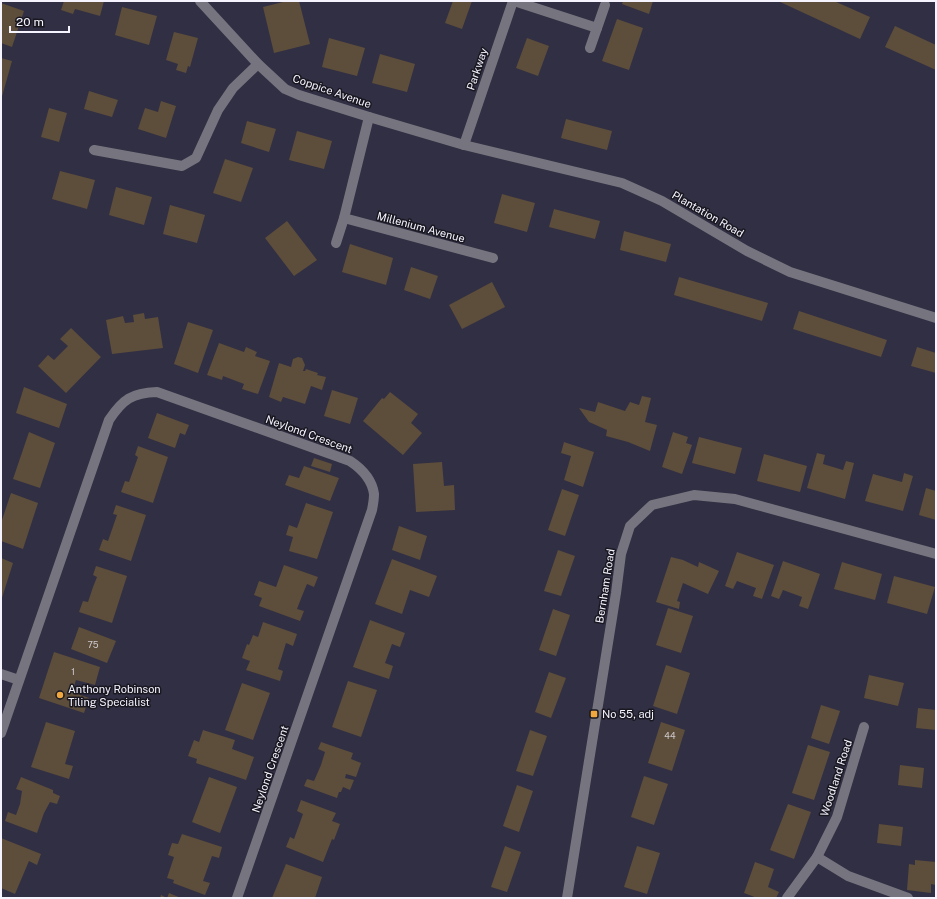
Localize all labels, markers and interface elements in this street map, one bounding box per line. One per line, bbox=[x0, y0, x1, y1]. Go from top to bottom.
scale bar bbox=[10, 8, 69, 34]
text: 20 m bbox=[16, 15, 44, 29]
street label: Parkway bbox=[464, 46, 490, 92]
street label: Coppice Avenue bbox=[291, 72, 373, 110]
street label: Plantation Road bbox=[670, 189, 746, 239]
street label: Millenium Avenue bbox=[376, 209, 466, 245]
street label: Neylond Crescent bbox=[264, 413, 354, 455]
street label: Bernham Road bbox=[593, 548, 617, 624]
house number: 75 bbox=[87, 639, 99, 650]
house number: 1 bbox=[71, 666, 75, 677]
place label: Anthony Robinson Tiling Specialist bbox=[68, 683, 161, 708]
marker: Anthony Robinson Tiling Specialist bbox=[55, 690, 65, 700]
place label: No 55, adj bbox=[602, 708, 654, 720]
marker: No 55, adj bbox=[589, 709, 599, 719]
street label: Neylond Crescent bbox=[249, 724, 291, 814]
house number: 44 bbox=[664, 730, 676, 741]
street label: Woodland Road bbox=[818, 738, 854, 818]

